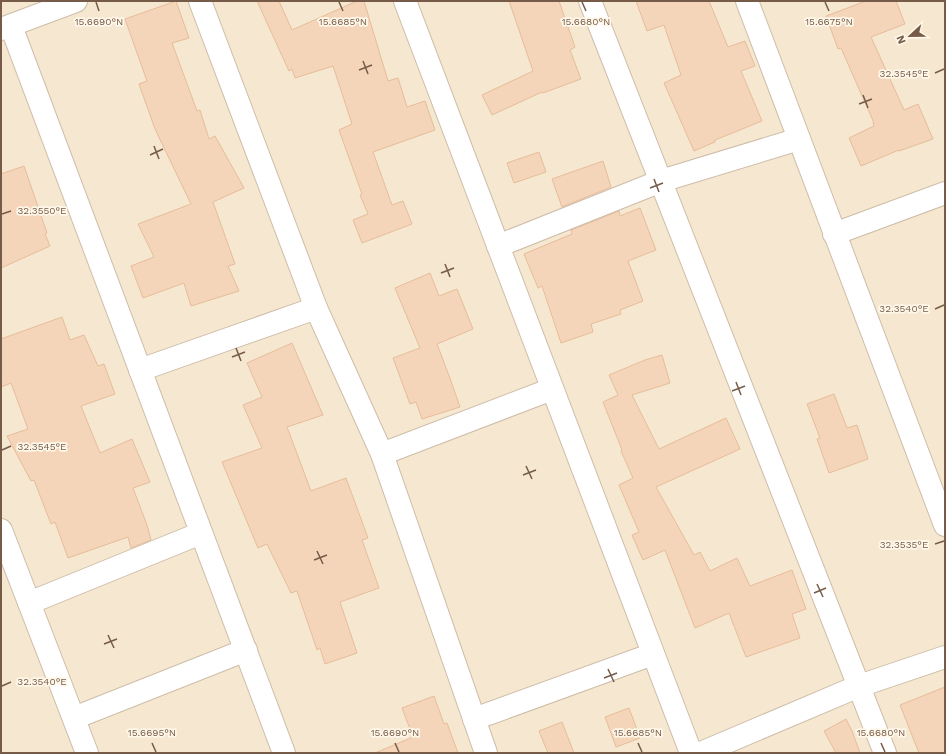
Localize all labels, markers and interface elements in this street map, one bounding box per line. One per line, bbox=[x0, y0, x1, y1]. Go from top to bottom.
text: 15.6690°N bbox=[75, 16, 123, 27]
text: 15.6685°N bbox=[319, 16, 367, 27]
text: 15.6680°N bbox=[562, 16, 610, 27]
text: 15.6675°N bbox=[805, 16, 853, 27]
north arrow bbox=[890, 16, 930, 56]
text: N bbox=[894, 33, 909, 46]
text: 32.3545°E bbox=[880, 68, 928, 79]
text: 32.3550°E bbox=[18, 205, 67, 216]
text: 32.3540°E bbox=[879, 303, 929, 314]
text: 32.3545°E bbox=[18, 441, 66, 452]
text: 32.3535°E bbox=[880, 539, 928, 550]
text: 32.3540°E bbox=[17, 676, 67, 687]
text: 15.6695°N bbox=[128, 727, 176, 738]
text: 15.6690°N bbox=[371, 727, 419, 738]
text: 15.6685°N bbox=[614, 727, 662, 738]
text: 15.6680°N bbox=[857, 727, 905, 738]

